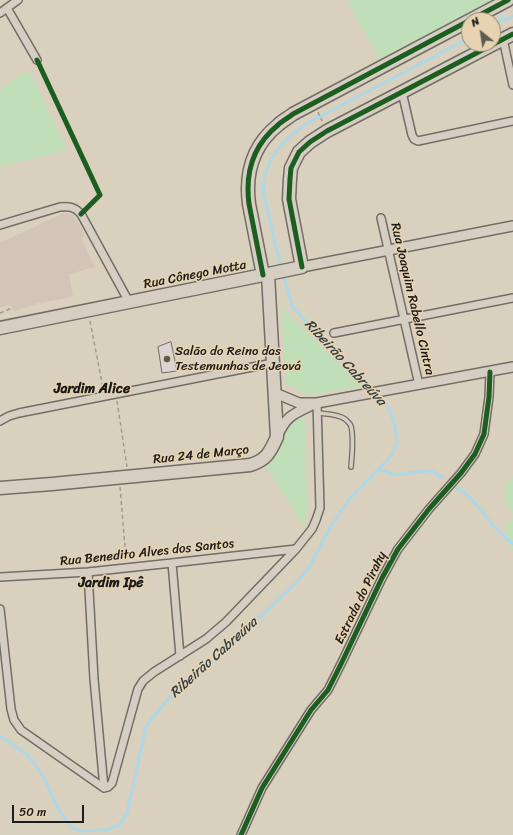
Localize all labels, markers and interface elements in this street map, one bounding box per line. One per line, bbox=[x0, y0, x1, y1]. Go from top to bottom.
north arrow bbox=[461, 12, 501, 52]
text: N bbox=[467, 12, 483, 32]
street label: Rua Joaquim Rabello Cintra bbox=[387, 221, 437, 377]
street label: Rua Cônego Motta bbox=[142, 257, 248, 293]
water label: Ribeirão Cabreúva bbox=[301, 316, 389, 410]
place label: Salão do Reino das Testemunhas de Jeová bbox=[175, 344, 301, 375]
marker: Salão do Reino das Testemunhas de Jeová bbox=[162, 354, 172, 364]
district label: Jardim Alice bbox=[54, 381, 130, 397]
street label: Rua 24 de Março bbox=[152, 442, 250, 468]
street label: Rua Benedito Alves dos Santos bbox=[59, 536, 235, 570]
street label: Estrada do Pirahy bbox=[332, 549, 390, 647]
district label: Jardim Ipê bbox=[78, 575, 144, 591]
water label: Ribeirão Cabreúva bbox=[167, 614, 261, 702]
scale bar bbox=[14, 797, 86, 823]
text: 50 m bbox=[19, 801, 46, 823]

